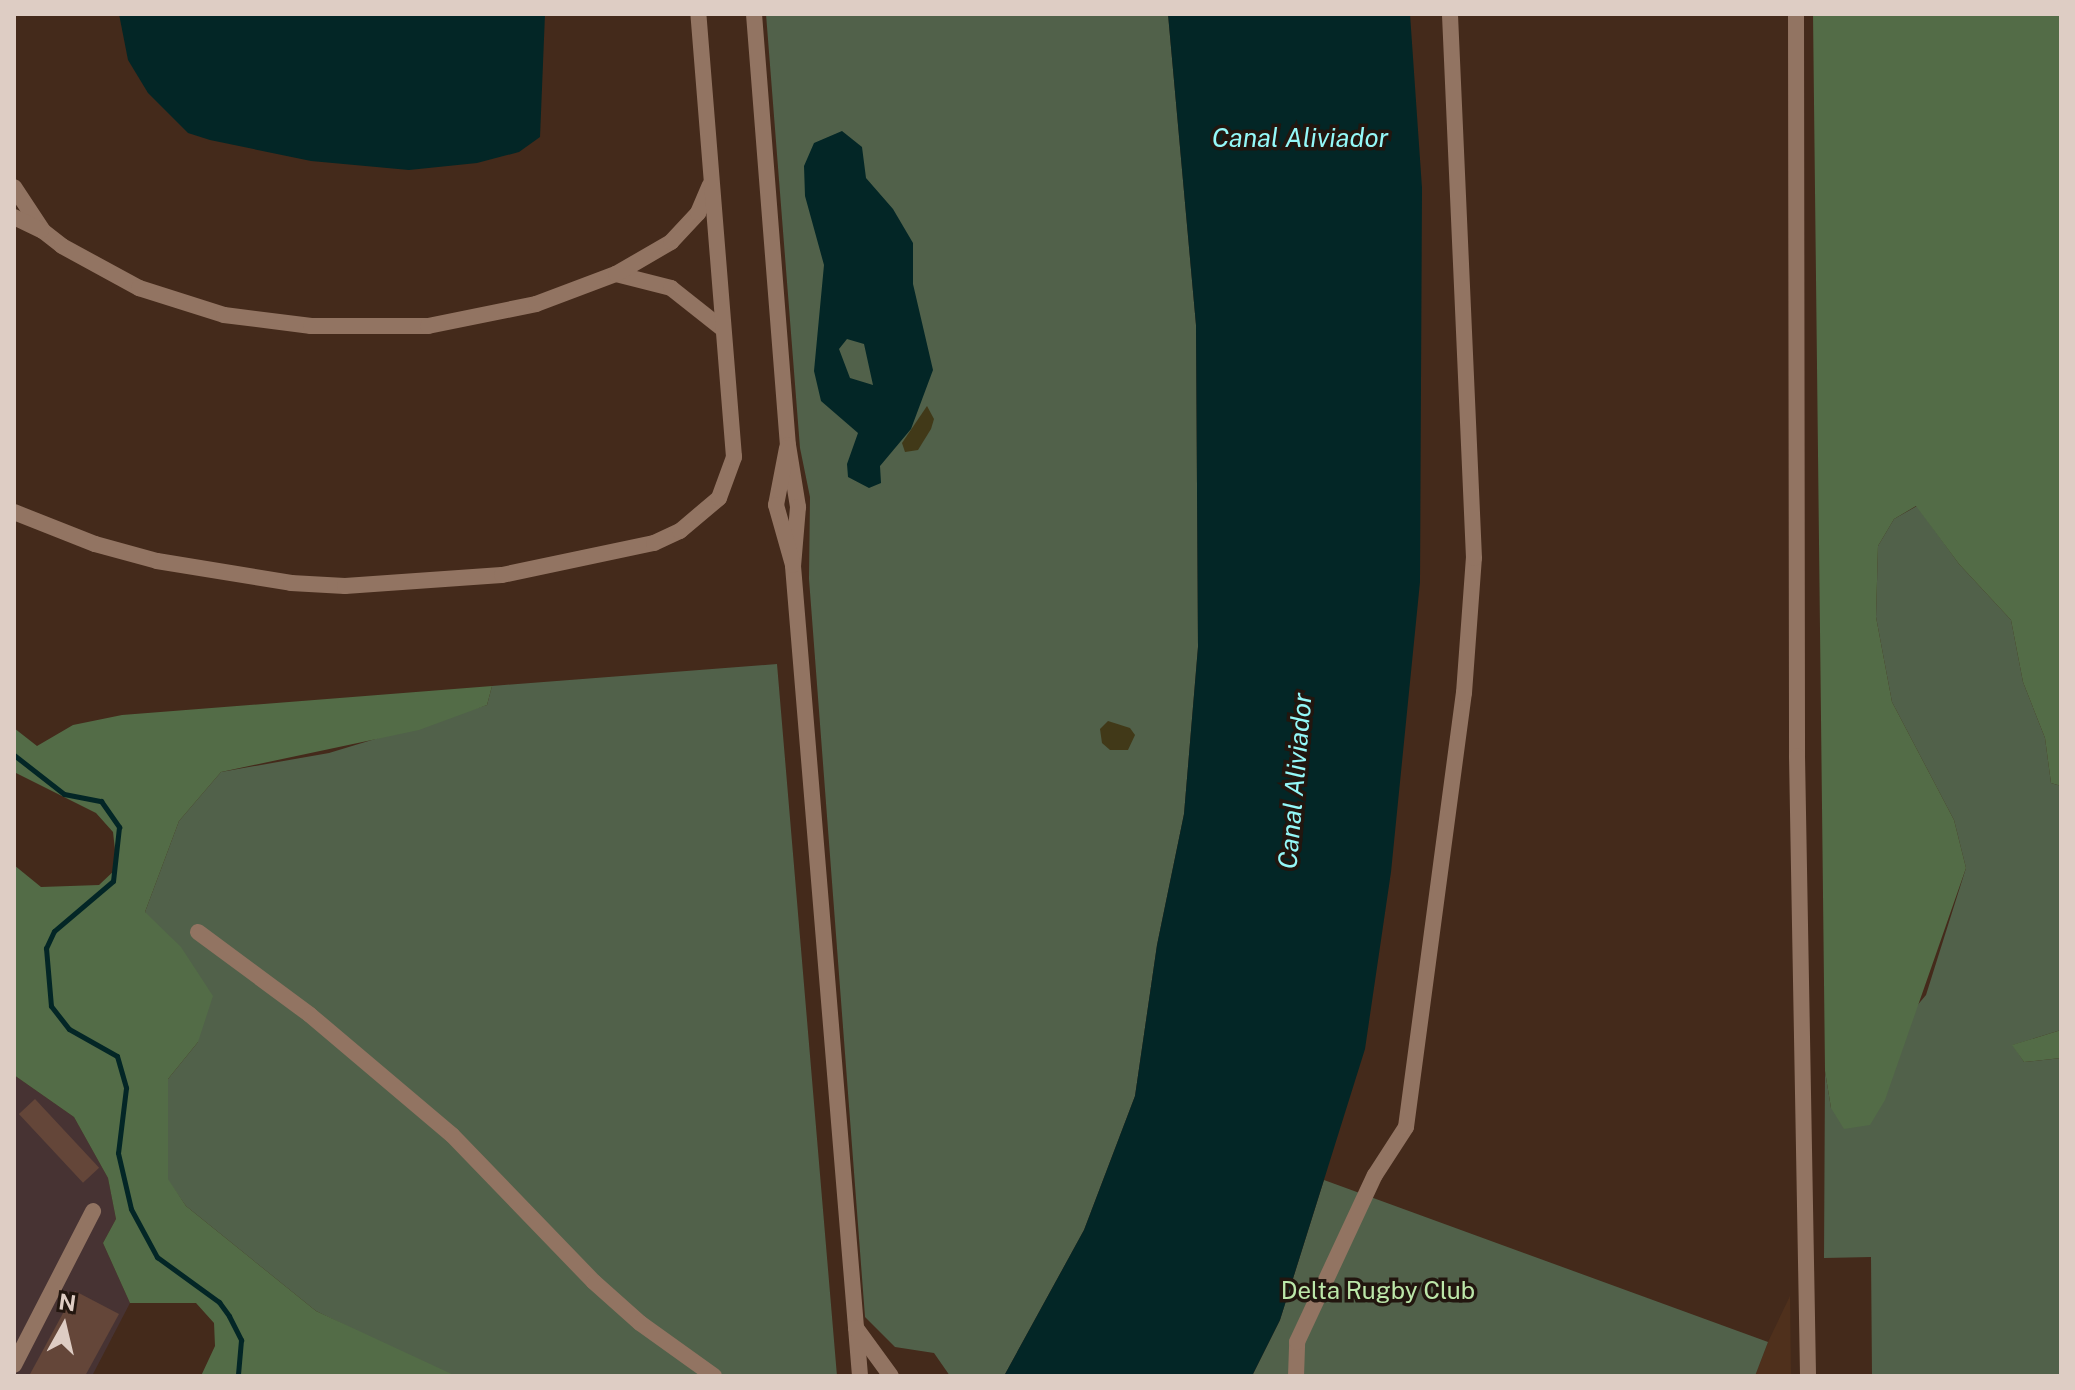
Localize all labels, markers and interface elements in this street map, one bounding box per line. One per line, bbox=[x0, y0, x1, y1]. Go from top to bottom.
water label: Canal Aliviador bbox=[1212, 122, 1388, 154]
water label: Canal Aliviador bbox=[1272, 692, 1318, 870]
park label: Delta Rugby Club bbox=[1281, 1277, 1475, 1305]
north arrow bbox=[24, 1286, 104, 1366]
text: N bbox=[57, 1288, 78, 1316]

